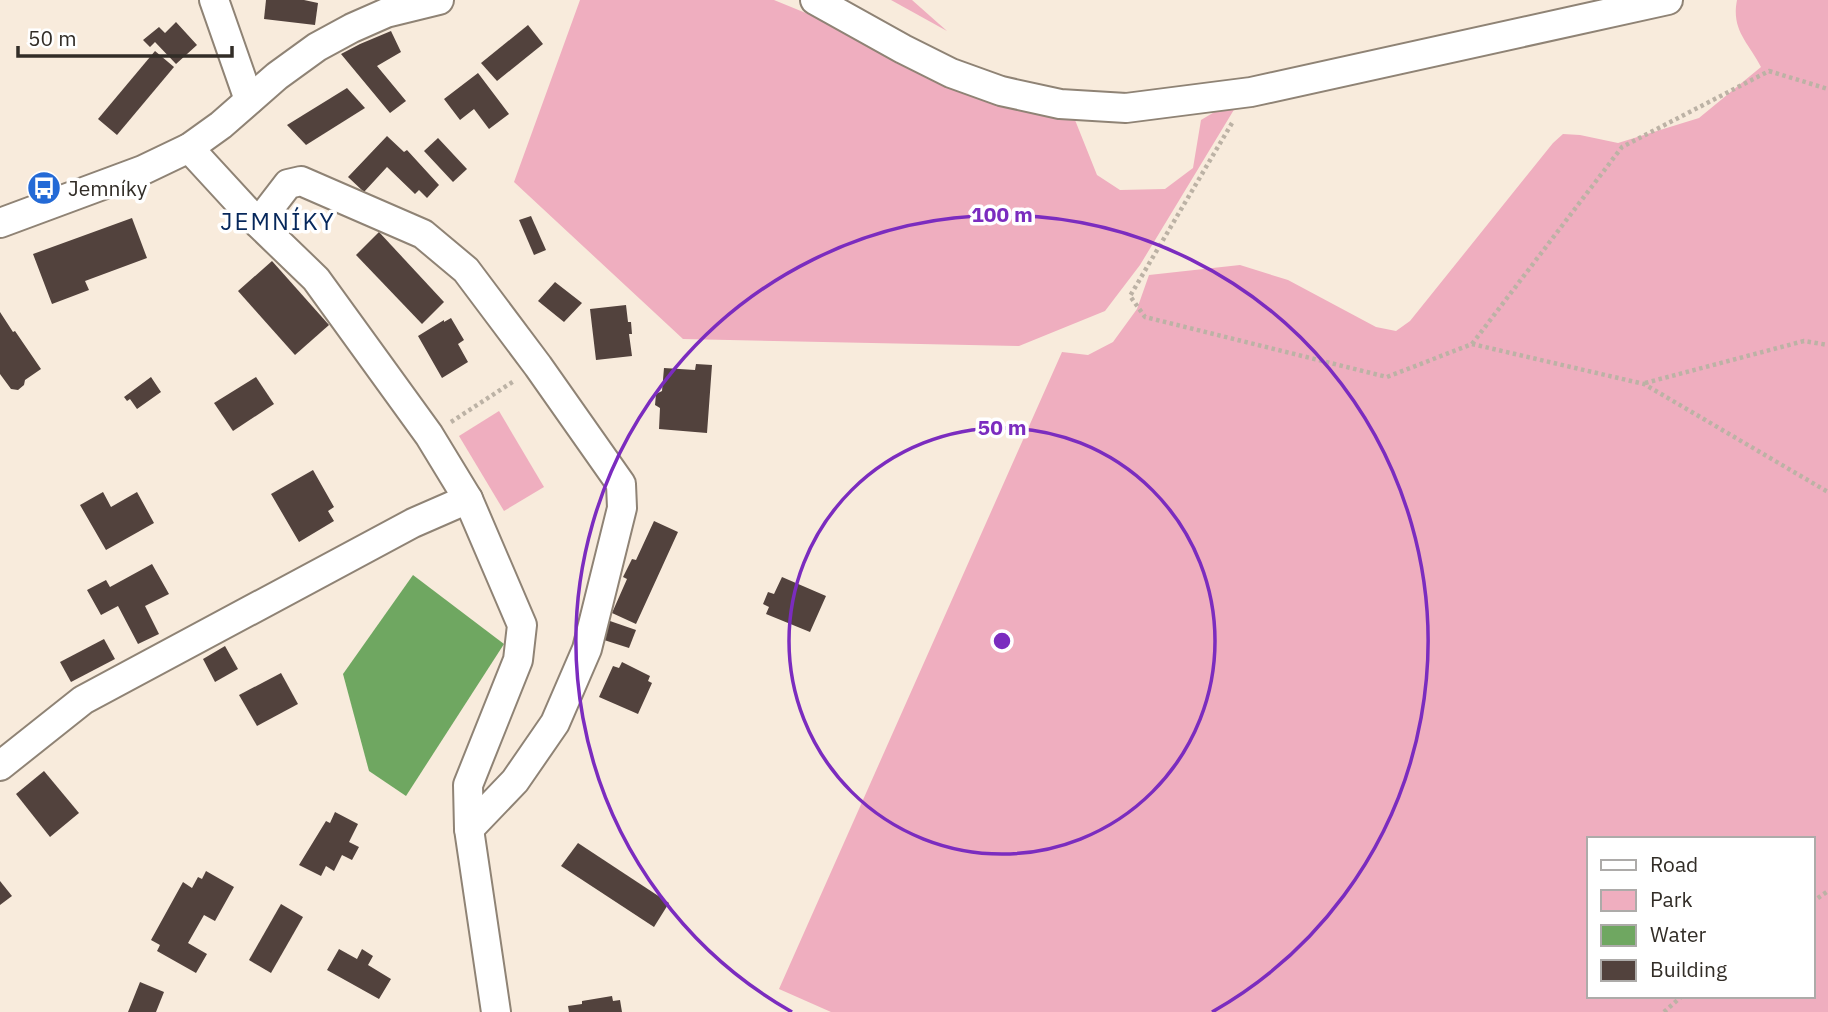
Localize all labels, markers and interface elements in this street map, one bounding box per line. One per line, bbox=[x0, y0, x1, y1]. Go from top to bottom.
scale bar bbox=[18, 14, 231, 58]
text: 50 m bbox=[28, 24, 77, 52]
bus stop icon: Jemníky bbox=[25, 169, 63, 207]
place label: Jemníky bbox=[68, 174, 148, 202]
text: 100 m bbox=[971, 200, 1033, 228]
district label: JEMNÍKY bbox=[220, 205, 336, 237]
text: 50 m bbox=[978, 413, 1026, 441]
centre of rings bbox=[990, 629, 1014, 653]
legend bbox=[1587, 837, 1814, 998]
text: Road bbox=[1650, 850, 1698, 878]
text: Park bbox=[1650, 885, 1693, 913]
text: Water bbox=[1650, 920, 1707, 948]
text: Building bbox=[1650, 955, 1727, 983]

